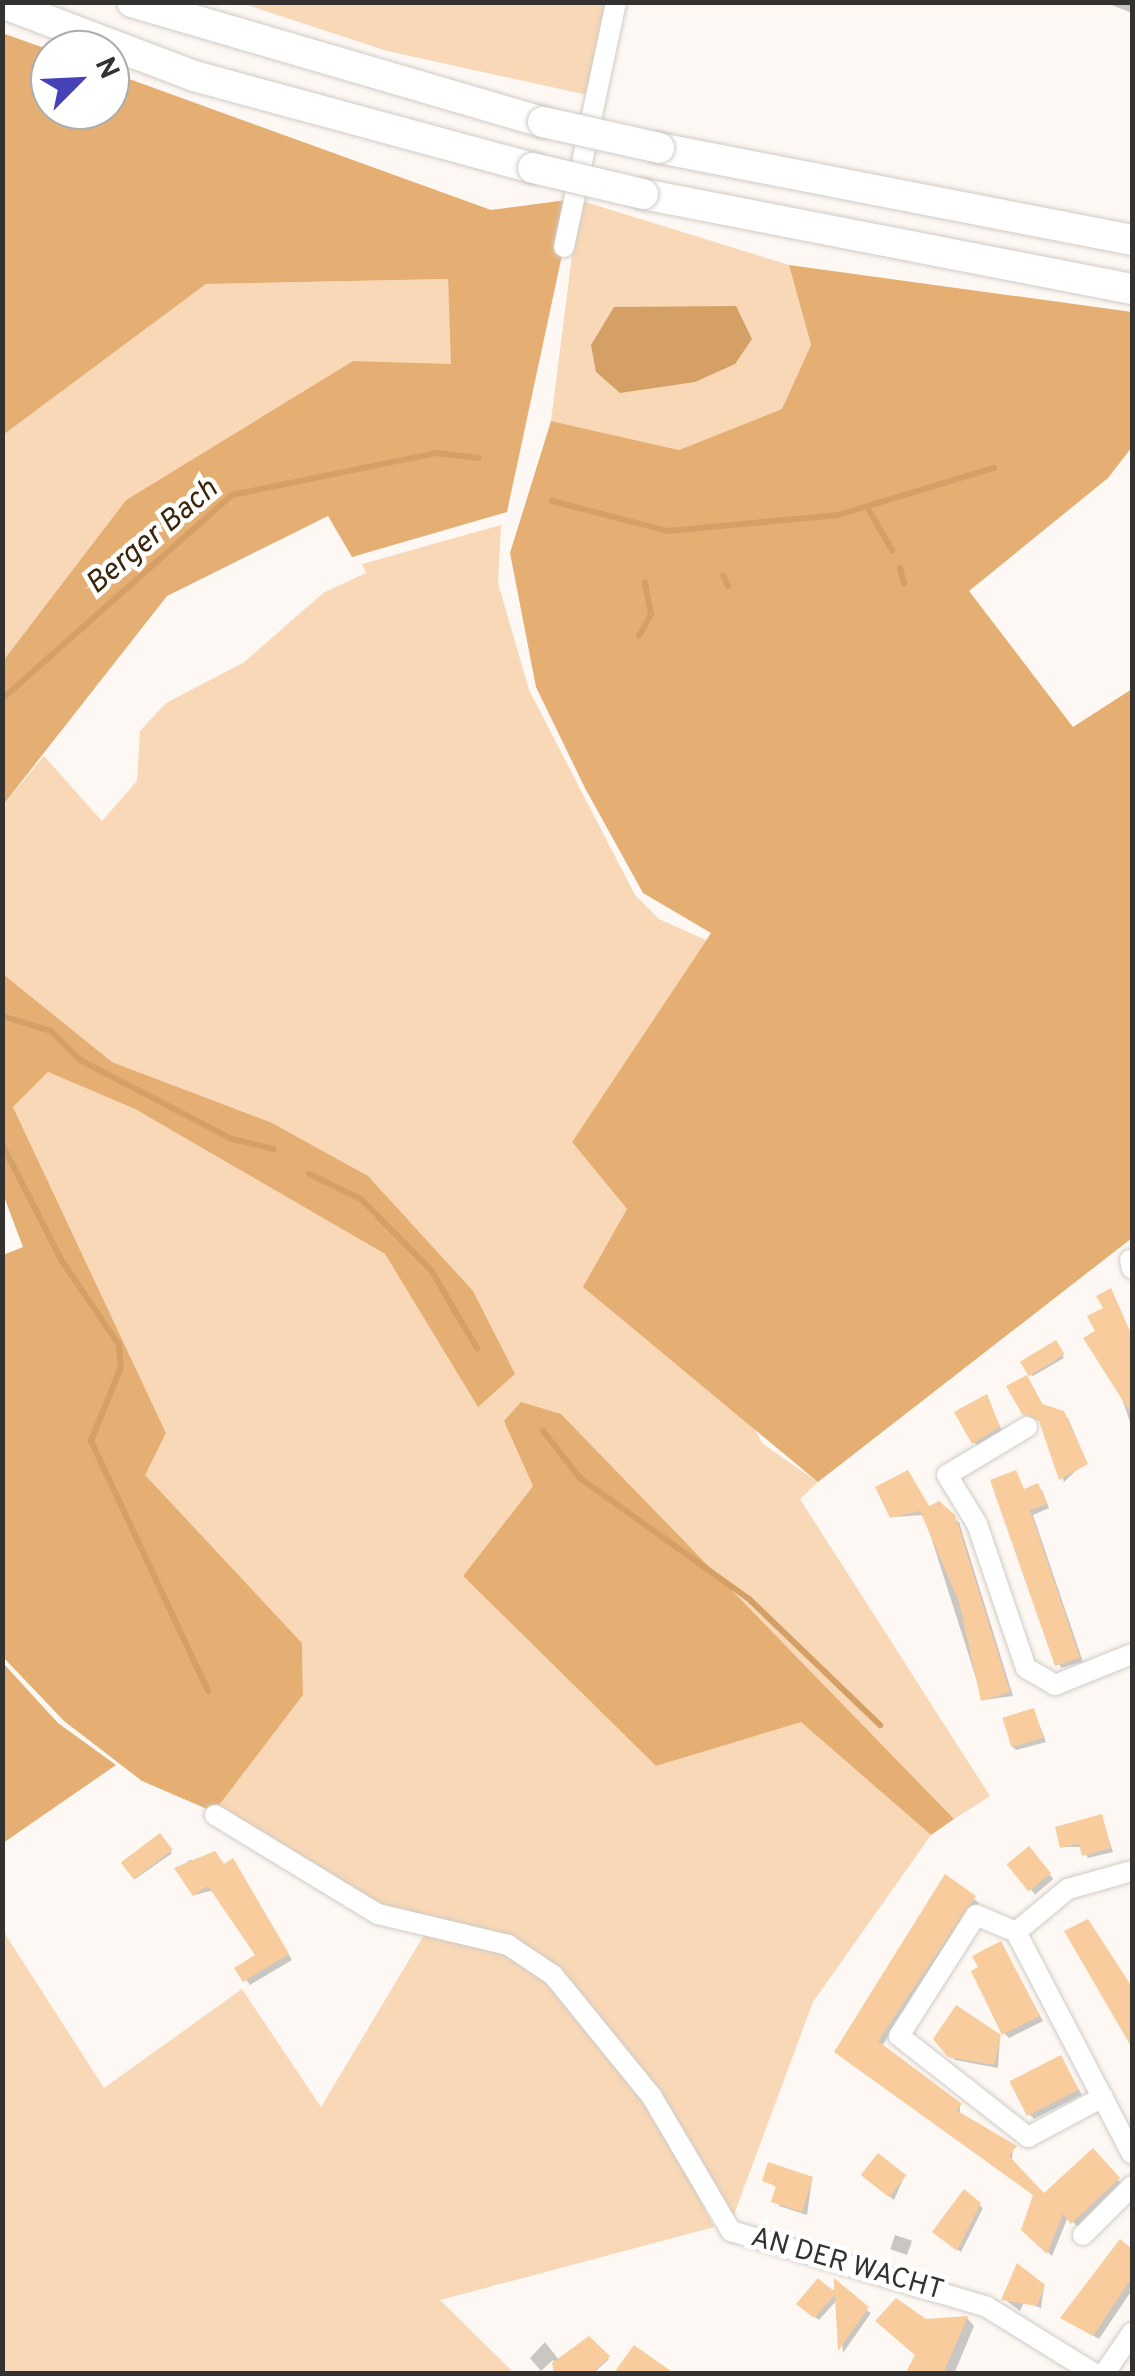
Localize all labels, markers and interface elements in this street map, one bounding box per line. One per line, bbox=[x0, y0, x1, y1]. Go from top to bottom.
north arrow bbox=[30, 30, 130, 130]
text: N bbox=[85, 52, 126, 85]
water label: Berger Bach bbox=[80, 473, 226, 603]
street label: AN DER WACHT bbox=[747, 2221, 947, 2309]

